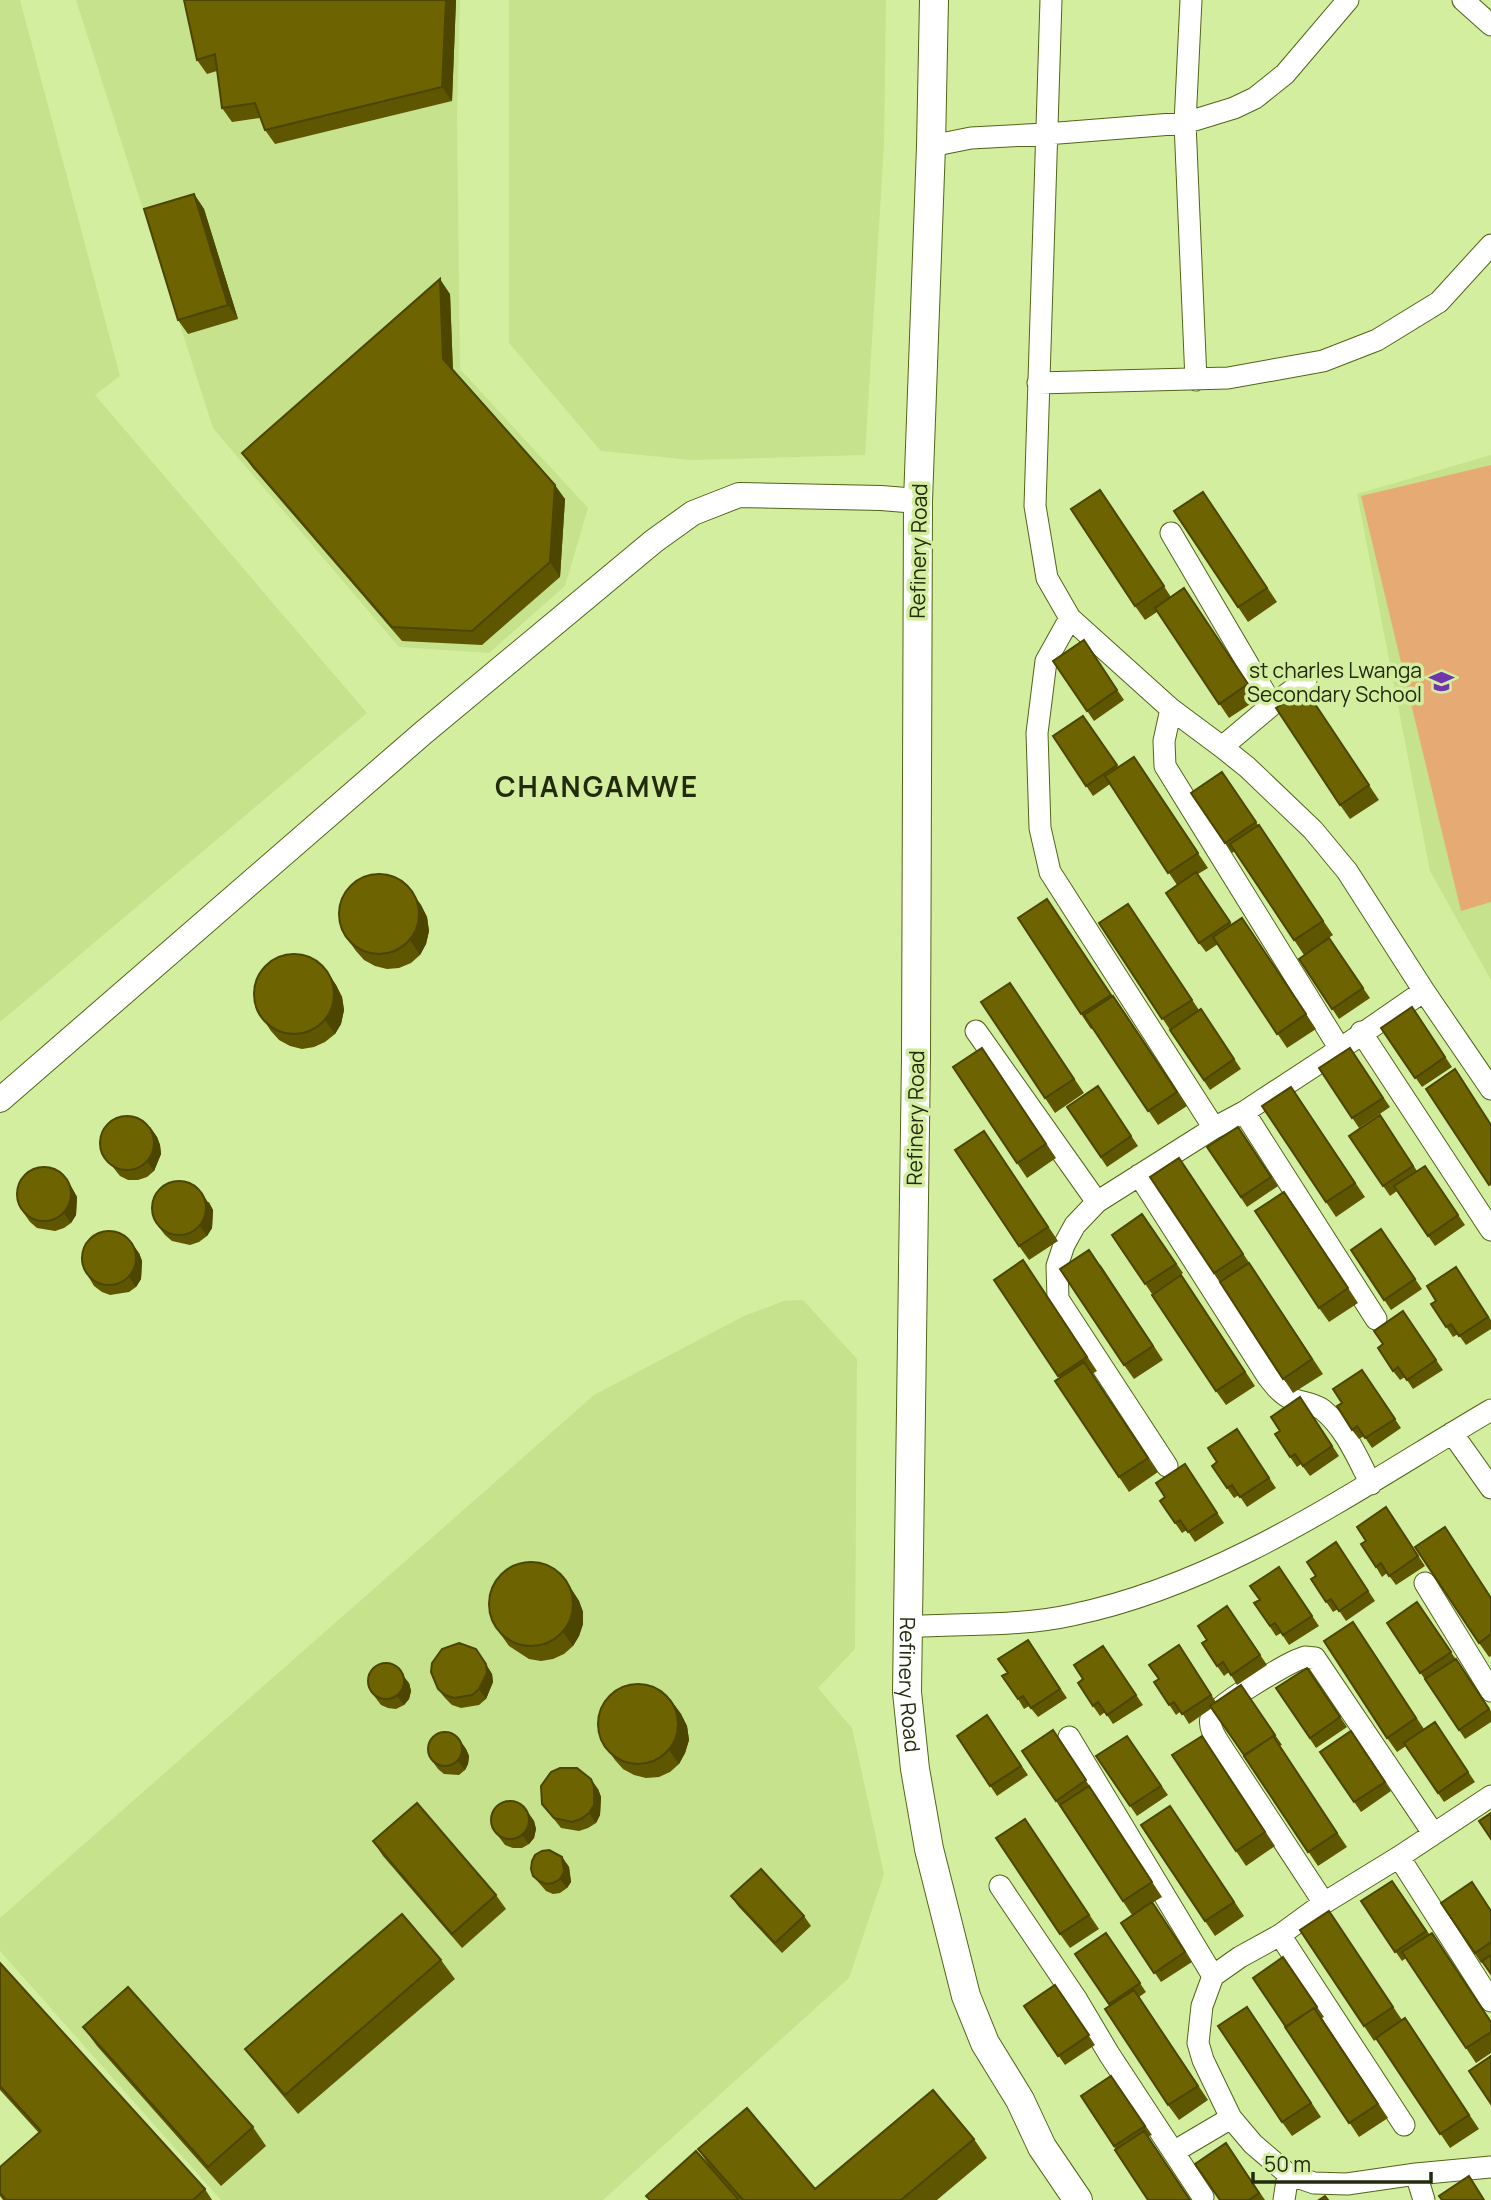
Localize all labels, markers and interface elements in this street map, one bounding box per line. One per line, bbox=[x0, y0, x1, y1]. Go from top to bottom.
street label: Refinery Road bbox=[903, 483, 933, 619]
place label: st charles Lwanga Secondary School bbox=[1247, 656, 1422, 708]
school or university icon: st charles Lwanga Secondary School bbox=[1428, 668, 1456, 696]
district label: CHANGAMWE bbox=[495, 767, 699, 805]
street label: Refinery Road bbox=[900, 1050, 930, 1186]
street label: Refinery Road bbox=[893, 1617, 927, 1753]
scale bar bbox=[1253, 2140, 1432, 2184]
text: 50 m bbox=[1264, 2150, 1311, 2178]

